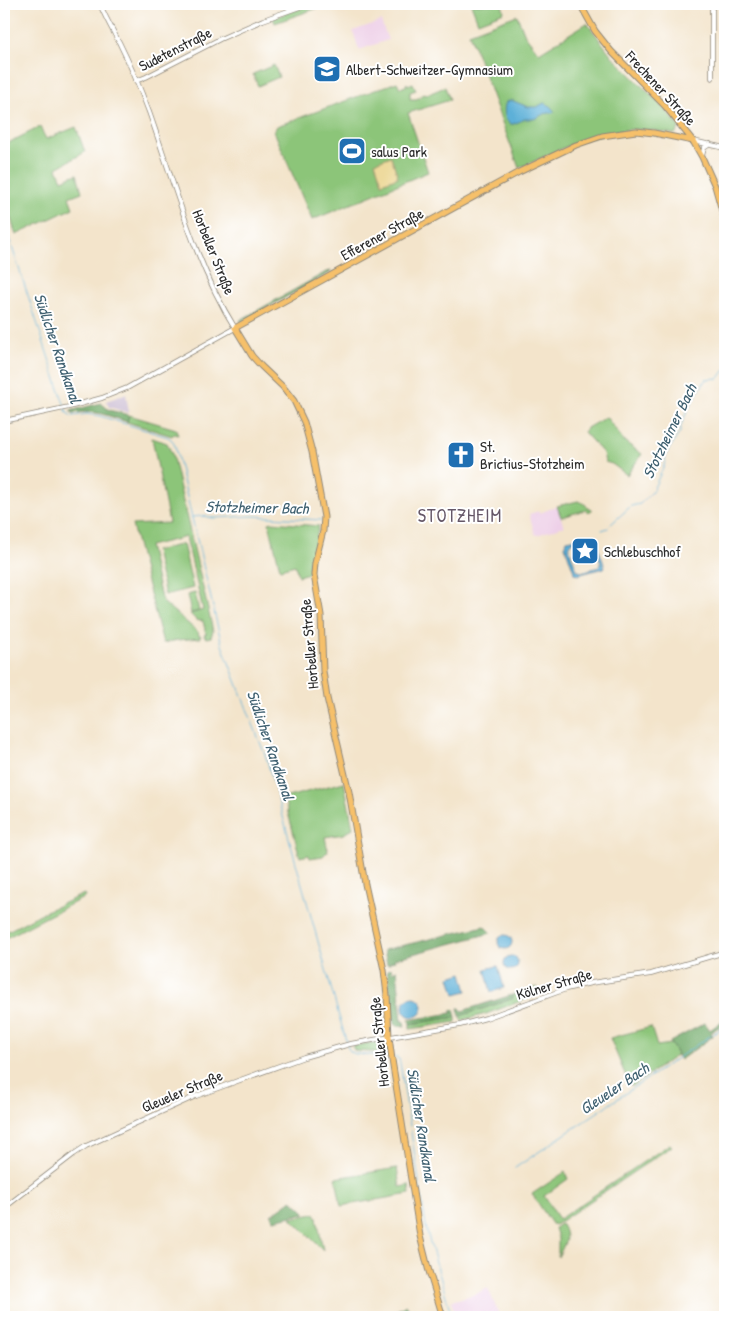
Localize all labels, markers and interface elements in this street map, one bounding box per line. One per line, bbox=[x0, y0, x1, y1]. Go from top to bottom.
street label: Sudetenstraße bbox=[135, 22, 215, 76]
street label: Frechener Straße bbox=[620, 45, 701, 130]
school or university icon: Albert-Schweitzer-Gymnasium bbox=[312, 54, 342, 84]
place label: Albert-Schweitzer-Gymnasium bbox=[346, 59, 513, 80]
sports icon: salus Park bbox=[337, 136, 367, 166]
place label: salus Park bbox=[371, 141, 427, 162]
street label: Efferener Straße bbox=[337, 203, 427, 265]
street label: Horbeller Straße bbox=[187, 206, 241, 298]
water label: Südlicher Randkanal bbox=[29, 290, 87, 406]
water label: Stotzheimer Bach bbox=[637, 379, 702, 482]
place label: St. Brictius-Stotzheim bbox=[480, 436, 584, 474]
church icon: St. Brictius-Stotzheim bbox=[446, 440, 476, 470]
water label: Stotzheimer Bach bbox=[205, 495, 310, 519]
district label: STOTZHEIM bbox=[418, 503, 502, 528]
place icon: Schlebuschhof bbox=[570, 536, 600, 566]
place label: Schlebuschhof bbox=[604, 541, 681, 562]
street label: Horbeller Straße bbox=[295, 598, 323, 690]
water label: Südlicher Randkanal bbox=[242, 687, 300, 803]
street label: Kölner Straße bbox=[514, 963, 594, 1005]
street label: Horbeller Straße bbox=[364, 996, 394, 1088]
water label: Gleueler Bach bbox=[575, 1056, 654, 1119]
street label: Gleueler Straße bbox=[138, 1065, 226, 1117]
water label: Südlicher Randkanal bbox=[402, 1067, 442, 1184]

